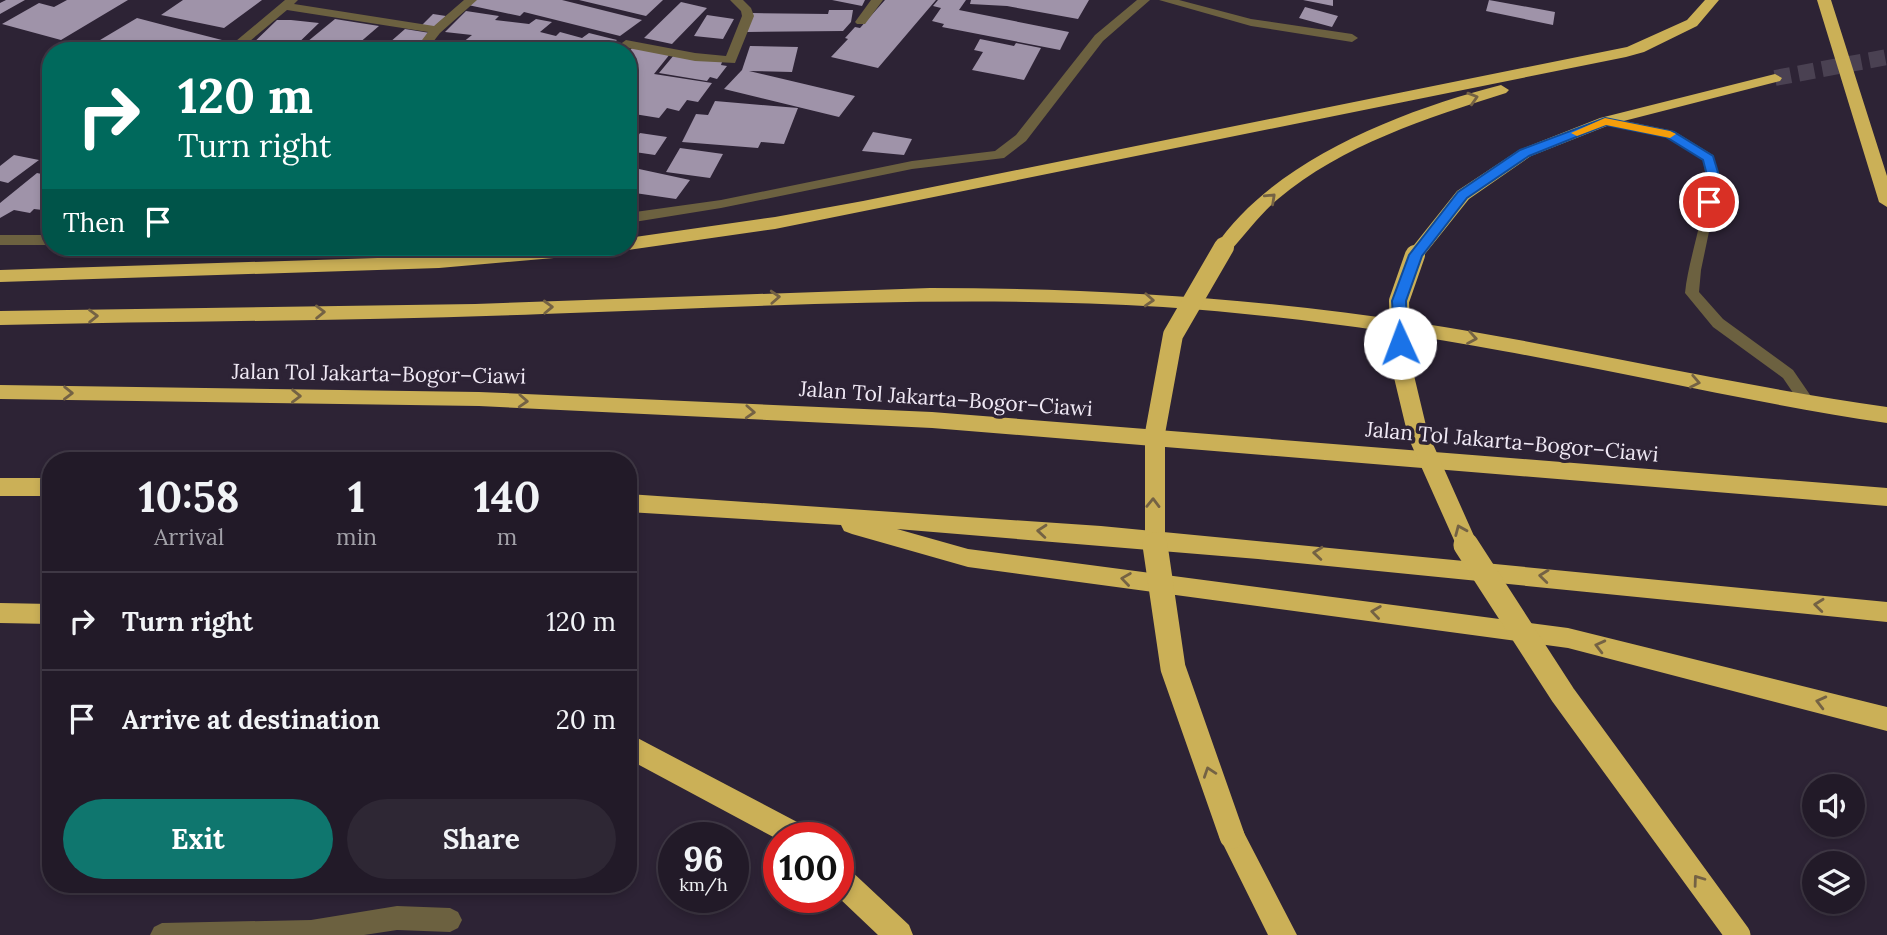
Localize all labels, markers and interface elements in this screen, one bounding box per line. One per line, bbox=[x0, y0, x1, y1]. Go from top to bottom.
text: 120 m bbox=[178, 64, 313, 126]
icon: right bbox=[63, 70, 154, 161]
one-way arrow bbox=[1467, 92, 1479, 107]
text: Turn right bbox=[178, 125, 331, 166]
pin bbox=[1679, 172, 1739, 232]
icon: arrive bbox=[1690, 183, 1728, 221]
one-way arrow bbox=[1263, 193, 1276, 206]
icon: arrive bbox=[139, 203, 177, 241]
text: Then bbox=[63, 206, 125, 239]
one-way arrow bbox=[770, 290, 781, 305]
one-way arrow bbox=[1143, 293, 1154, 308]
one-way arrow bbox=[542, 300, 553, 315]
one-way arrow bbox=[315, 304, 326, 320]
position arrow bbox=[1363, 306, 1437, 380]
one-way arrow bbox=[88, 308, 98, 324]
one-way arrow bbox=[1466, 330, 1478, 345]
street label: Jalan Tol Jakarta–Bogor–Ciawi bbox=[231, 357, 526, 390]
one-way arrow bbox=[1689, 374, 1701, 389]
street label: Jalan Tol Jakarta–Bogor–Ciawi bbox=[797, 375, 1094, 422]
one-way arrow bbox=[63, 385, 74, 401]
one-way arrow bbox=[290, 389, 301, 404]
one-way arrow bbox=[518, 393, 529, 408]
one-way arrow bbox=[745, 404, 756, 419]
street label: Jalan Tol Jakarta–Bogor–Ciawi bbox=[1363, 415, 1660, 468]
text: 10:58 bbox=[139, 470, 240, 524]
text: 1 bbox=[348, 470, 365, 524]
text: 140 bbox=[474, 470, 540, 524]
one-way arrow bbox=[1146, 497, 1161, 508]
text: Arrival bbox=[154, 522, 224, 551]
text: min bbox=[336, 522, 377, 551]
text: m bbox=[497, 522, 517, 551]
one-way arrow bbox=[1036, 524, 1047, 539]
one-way arrow bbox=[1454, 525, 1468, 538]
one-way arrow bbox=[1312, 546, 1323, 561]
one-way arrow bbox=[1538, 569, 1549, 584]
one-way arrow bbox=[1120, 571, 1132, 586]
one-way arrow bbox=[1813, 597, 1825, 612]
icon: right bbox=[63, 602, 101, 640]
text: Turn right bbox=[122, 605, 253, 638]
text: 120 m bbox=[546, 605, 616, 638]
one-way arrow bbox=[1370, 605, 1381, 620]
one-way arrow bbox=[1594, 640, 1606, 654]
one-way arrow bbox=[1815, 696, 1827, 710]
icon: arrive bbox=[63, 700, 101, 738]
text: Arrive at destination bbox=[122, 703, 380, 736]
text: 20 m bbox=[556, 703, 616, 736]
one-way arrow bbox=[1203, 766, 1217, 779]
map controls bbox=[1802, 774, 1865, 914]
button: sound bbox=[1802, 774, 1865, 837]
button: Exit bbox=[63, 799, 333, 879]
button: Share bbox=[347, 799, 616, 879]
speed limit sign: 100 bbox=[763, 822, 854, 913]
text: 96 bbox=[683, 836, 724, 881]
button: layers bbox=[1802, 851, 1865, 914]
text: km/h bbox=[679, 873, 728, 896]
one-way arrow bbox=[1694, 875, 1706, 888]

